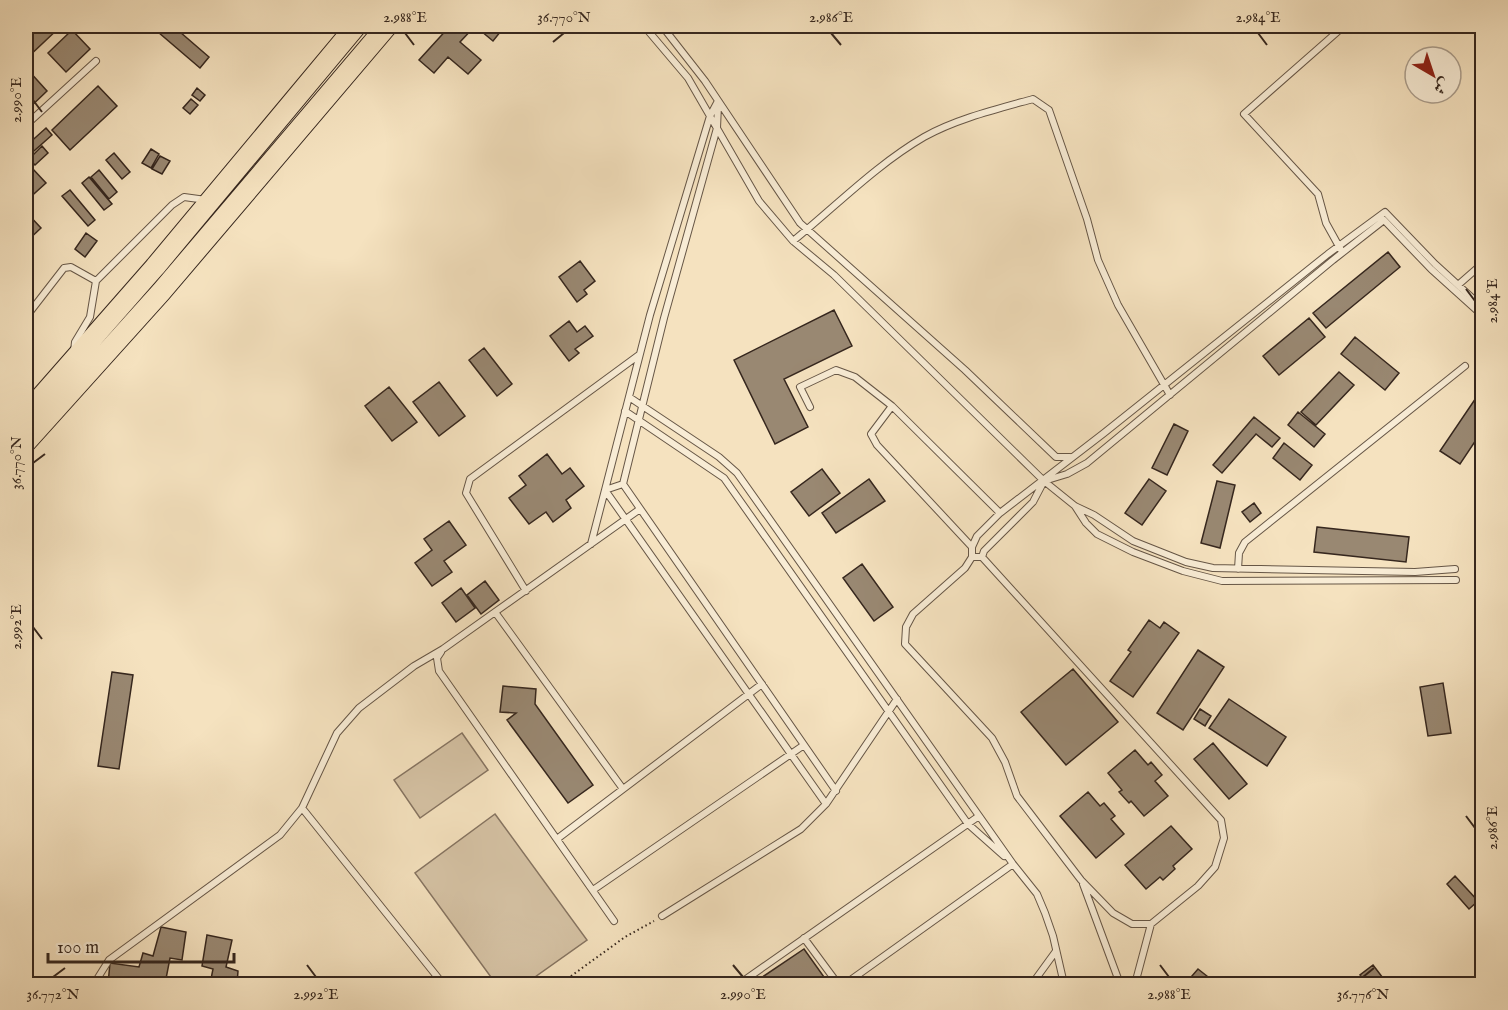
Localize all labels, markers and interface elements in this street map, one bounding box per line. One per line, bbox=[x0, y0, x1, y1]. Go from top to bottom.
text: 2.988°E bbox=[383, 8, 427, 27]
text: 36.770°N bbox=[537, 8, 591, 27]
text: 2.986°E bbox=[809, 8, 853, 27]
text: 2.984°E bbox=[1235, 8, 1281, 27]
north arrow bbox=[1403, 45, 1463, 105]
text: ش bbox=[1429, 72, 1454, 98]
text: 2.990°E bbox=[7, 77, 26, 123]
text: 2.984°E bbox=[1483, 278, 1502, 324]
text: 36.770°N bbox=[7, 436, 26, 490]
text: 2.992°E bbox=[7, 604, 26, 650]
text: 2.986°E bbox=[1483, 806, 1502, 850]
scale bar bbox=[48, 926, 234, 964]
text: 100 m bbox=[57, 937, 99, 960]
text: 36.772°N bbox=[26, 985, 80, 1004]
text: 2.992°E bbox=[293, 985, 339, 1004]
text: 2.990°E bbox=[720, 985, 766, 1004]
text: 2.988°E bbox=[1147, 985, 1191, 1004]
text: 36.776°N bbox=[1337, 985, 1389, 1004]

